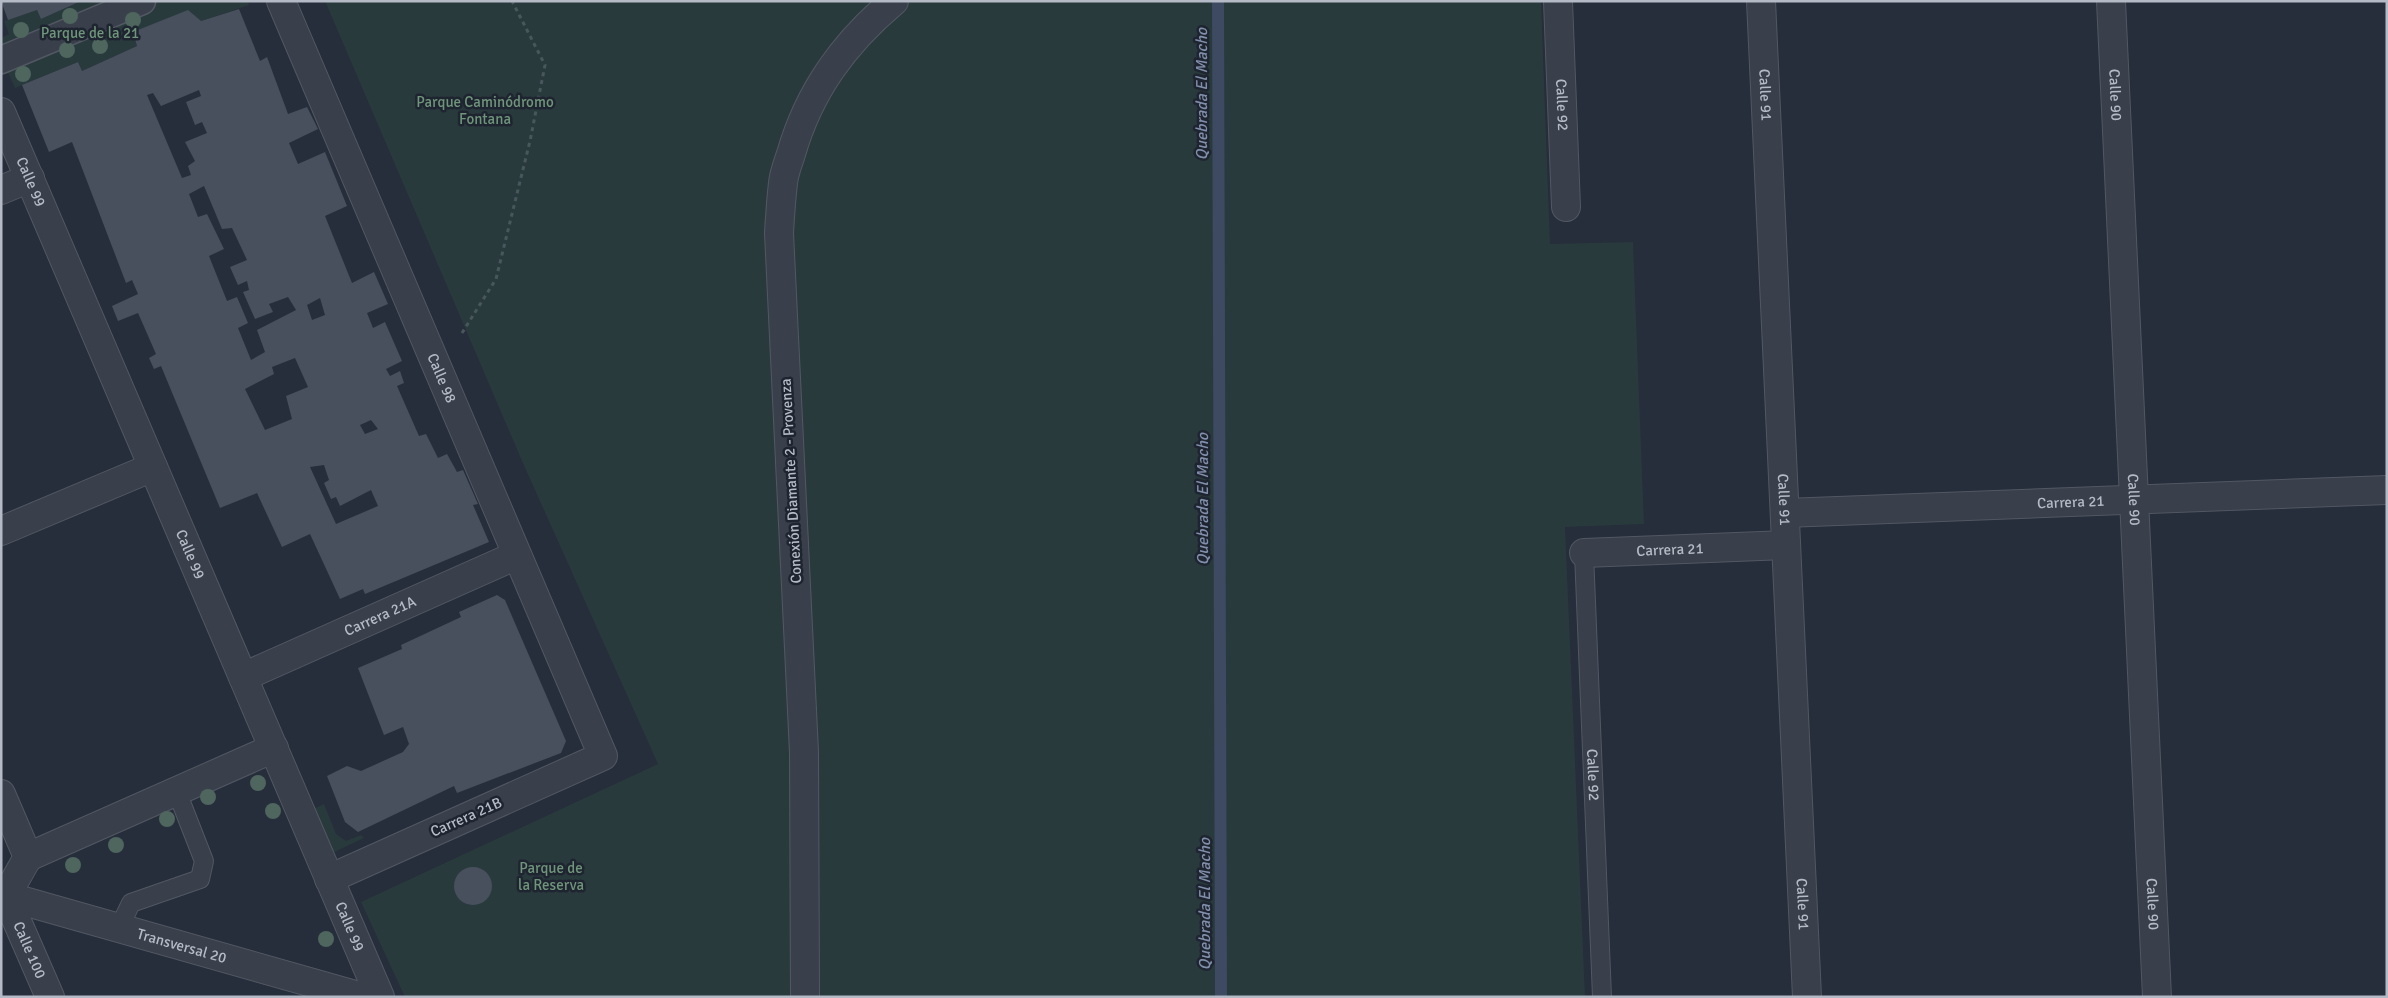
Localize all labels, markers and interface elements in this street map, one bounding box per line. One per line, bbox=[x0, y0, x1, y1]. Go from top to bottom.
park label: Parque de la 21 bbox=[41, 24, 139, 42]
water label: Quebrada El Macho bbox=[1192, 27, 1212, 160]
street label: Calle 91 bbox=[1755, 68, 1776, 121]
street label: Calle 90 bbox=[2105, 68, 2126, 121]
street label: Calle 92 bbox=[1552, 79, 1572, 131]
park label: Parque Caminódromo Fontana bbox=[416, 93, 554, 128]
street label: Calle 99 bbox=[12, 154, 49, 209]
street label: Calle 98 bbox=[423, 351, 460, 406]
street label: Conexión Diamante 2 - Provenza bbox=[777, 378, 805, 584]
water label: Quebrada El Macho bbox=[1193, 432, 1213, 565]
street label: Calle 91 bbox=[1774, 473, 1794, 526]
street label: Calle 90 bbox=[2124, 473, 2144, 526]
street label: Carrera 21 bbox=[2037, 492, 2105, 512]
street label: Calle 99 bbox=[172, 527, 209, 582]
street label: Carrera 21 bbox=[1636, 539, 1704, 560]
street label: Carrera 21A bbox=[341, 592, 419, 640]
street label: Calle 92 bbox=[1583, 748, 1603, 801]
street label: Carrera 21B bbox=[427, 793, 505, 841]
water label: Quebrada El Macho bbox=[1195, 837, 1215, 970]
park label: Parque de la Reserva bbox=[518, 859, 584, 894]
street label: Calle 91 bbox=[1793, 878, 1813, 930]
street label: Calle 90 bbox=[2143, 878, 2163, 930]
street label: Calle 99 bbox=[331, 899, 368, 954]
street label: Calle 100 bbox=[9, 919, 50, 981]
street label: Transversal 20 bbox=[135, 925, 229, 967]

